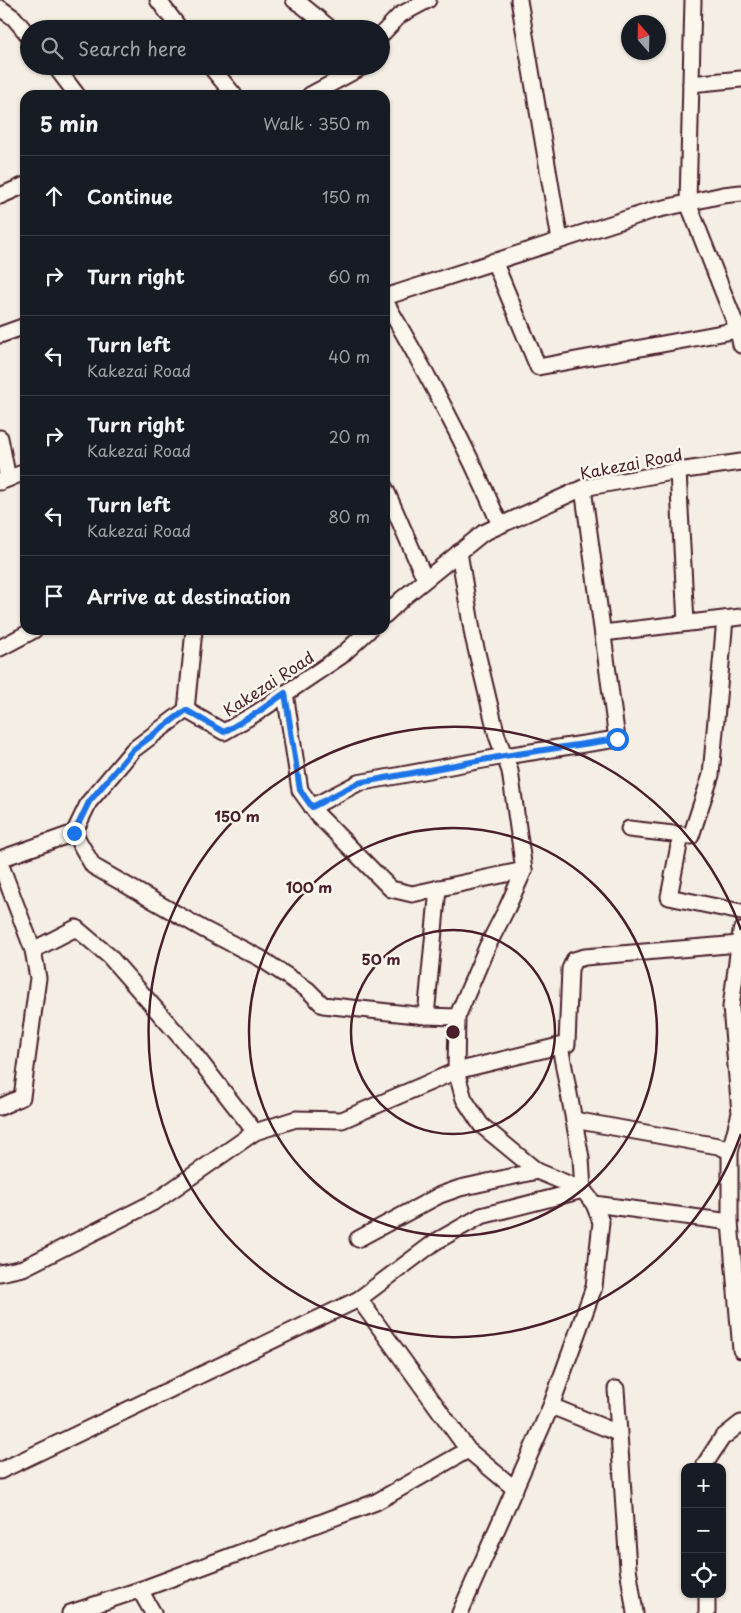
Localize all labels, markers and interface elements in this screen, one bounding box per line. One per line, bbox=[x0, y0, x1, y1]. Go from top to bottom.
north arrow bbox=[621, 15, 666, 60]
search box bbox=[20, 20, 390, 75]
icon: search bbox=[38, 34, 66, 62]
text: Search here bbox=[78, 34, 187, 62]
text: 5 min bbox=[40, 107, 98, 139]
text: Walk · 350 m bbox=[263, 111, 370, 135]
icon: ahead bbox=[40, 182, 68, 210]
text: Continue bbox=[87, 182, 173, 210]
text: 150 m bbox=[322, 184, 370, 208]
icon: right bbox=[40, 262, 68, 290]
text: Turn right bbox=[87, 262, 185, 290]
text: 60 m bbox=[328, 264, 370, 288]
text: Turn left bbox=[87, 330, 171, 358]
icon: left bbox=[40, 342, 68, 370]
text: 40 m bbox=[328, 344, 370, 368]
text: Kakezai Road bbox=[87, 358, 191, 382]
text: Turn right bbox=[87, 410, 185, 438]
icon: right bbox=[40, 422, 68, 450]
text: 20 m bbox=[329, 424, 370, 448]
text: Kakezai Road bbox=[87, 438, 191, 462]
street label: Kakezai Road bbox=[578, 441, 684, 485]
text: Turn left bbox=[87, 490, 171, 518]
icon: left bbox=[40, 502, 68, 530]
text: 80 m bbox=[328, 504, 370, 528]
text: Kakezai Road bbox=[87, 518, 191, 542]
icon: arrive bbox=[40, 582, 68, 610]
text: Arrive at destination bbox=[87, 582, 291, 610]
street label: Kakezai Road bbox=[218, 645, 318, 721]
route start bbox=[606, 728, 629, 751]
text: 150 m bbox=[214, 804, 260, 827]
route end bbox=[63, 822, 86, 845]
text: 100 m bbox=[286, 875, 332, 898]
text: 50 m bbox=[362, 947, 400, 970]
centre of rings bbox=[444, 1023, 462, 1041]
map controls bbox=[681, 1463, 726, 1598]
button: + bbox=[681, 1463, 726, 1508]
button: − bbox=[681, 1508, 726, 1553]
button: locate bbox=[681, 1553, 726, 1598]

